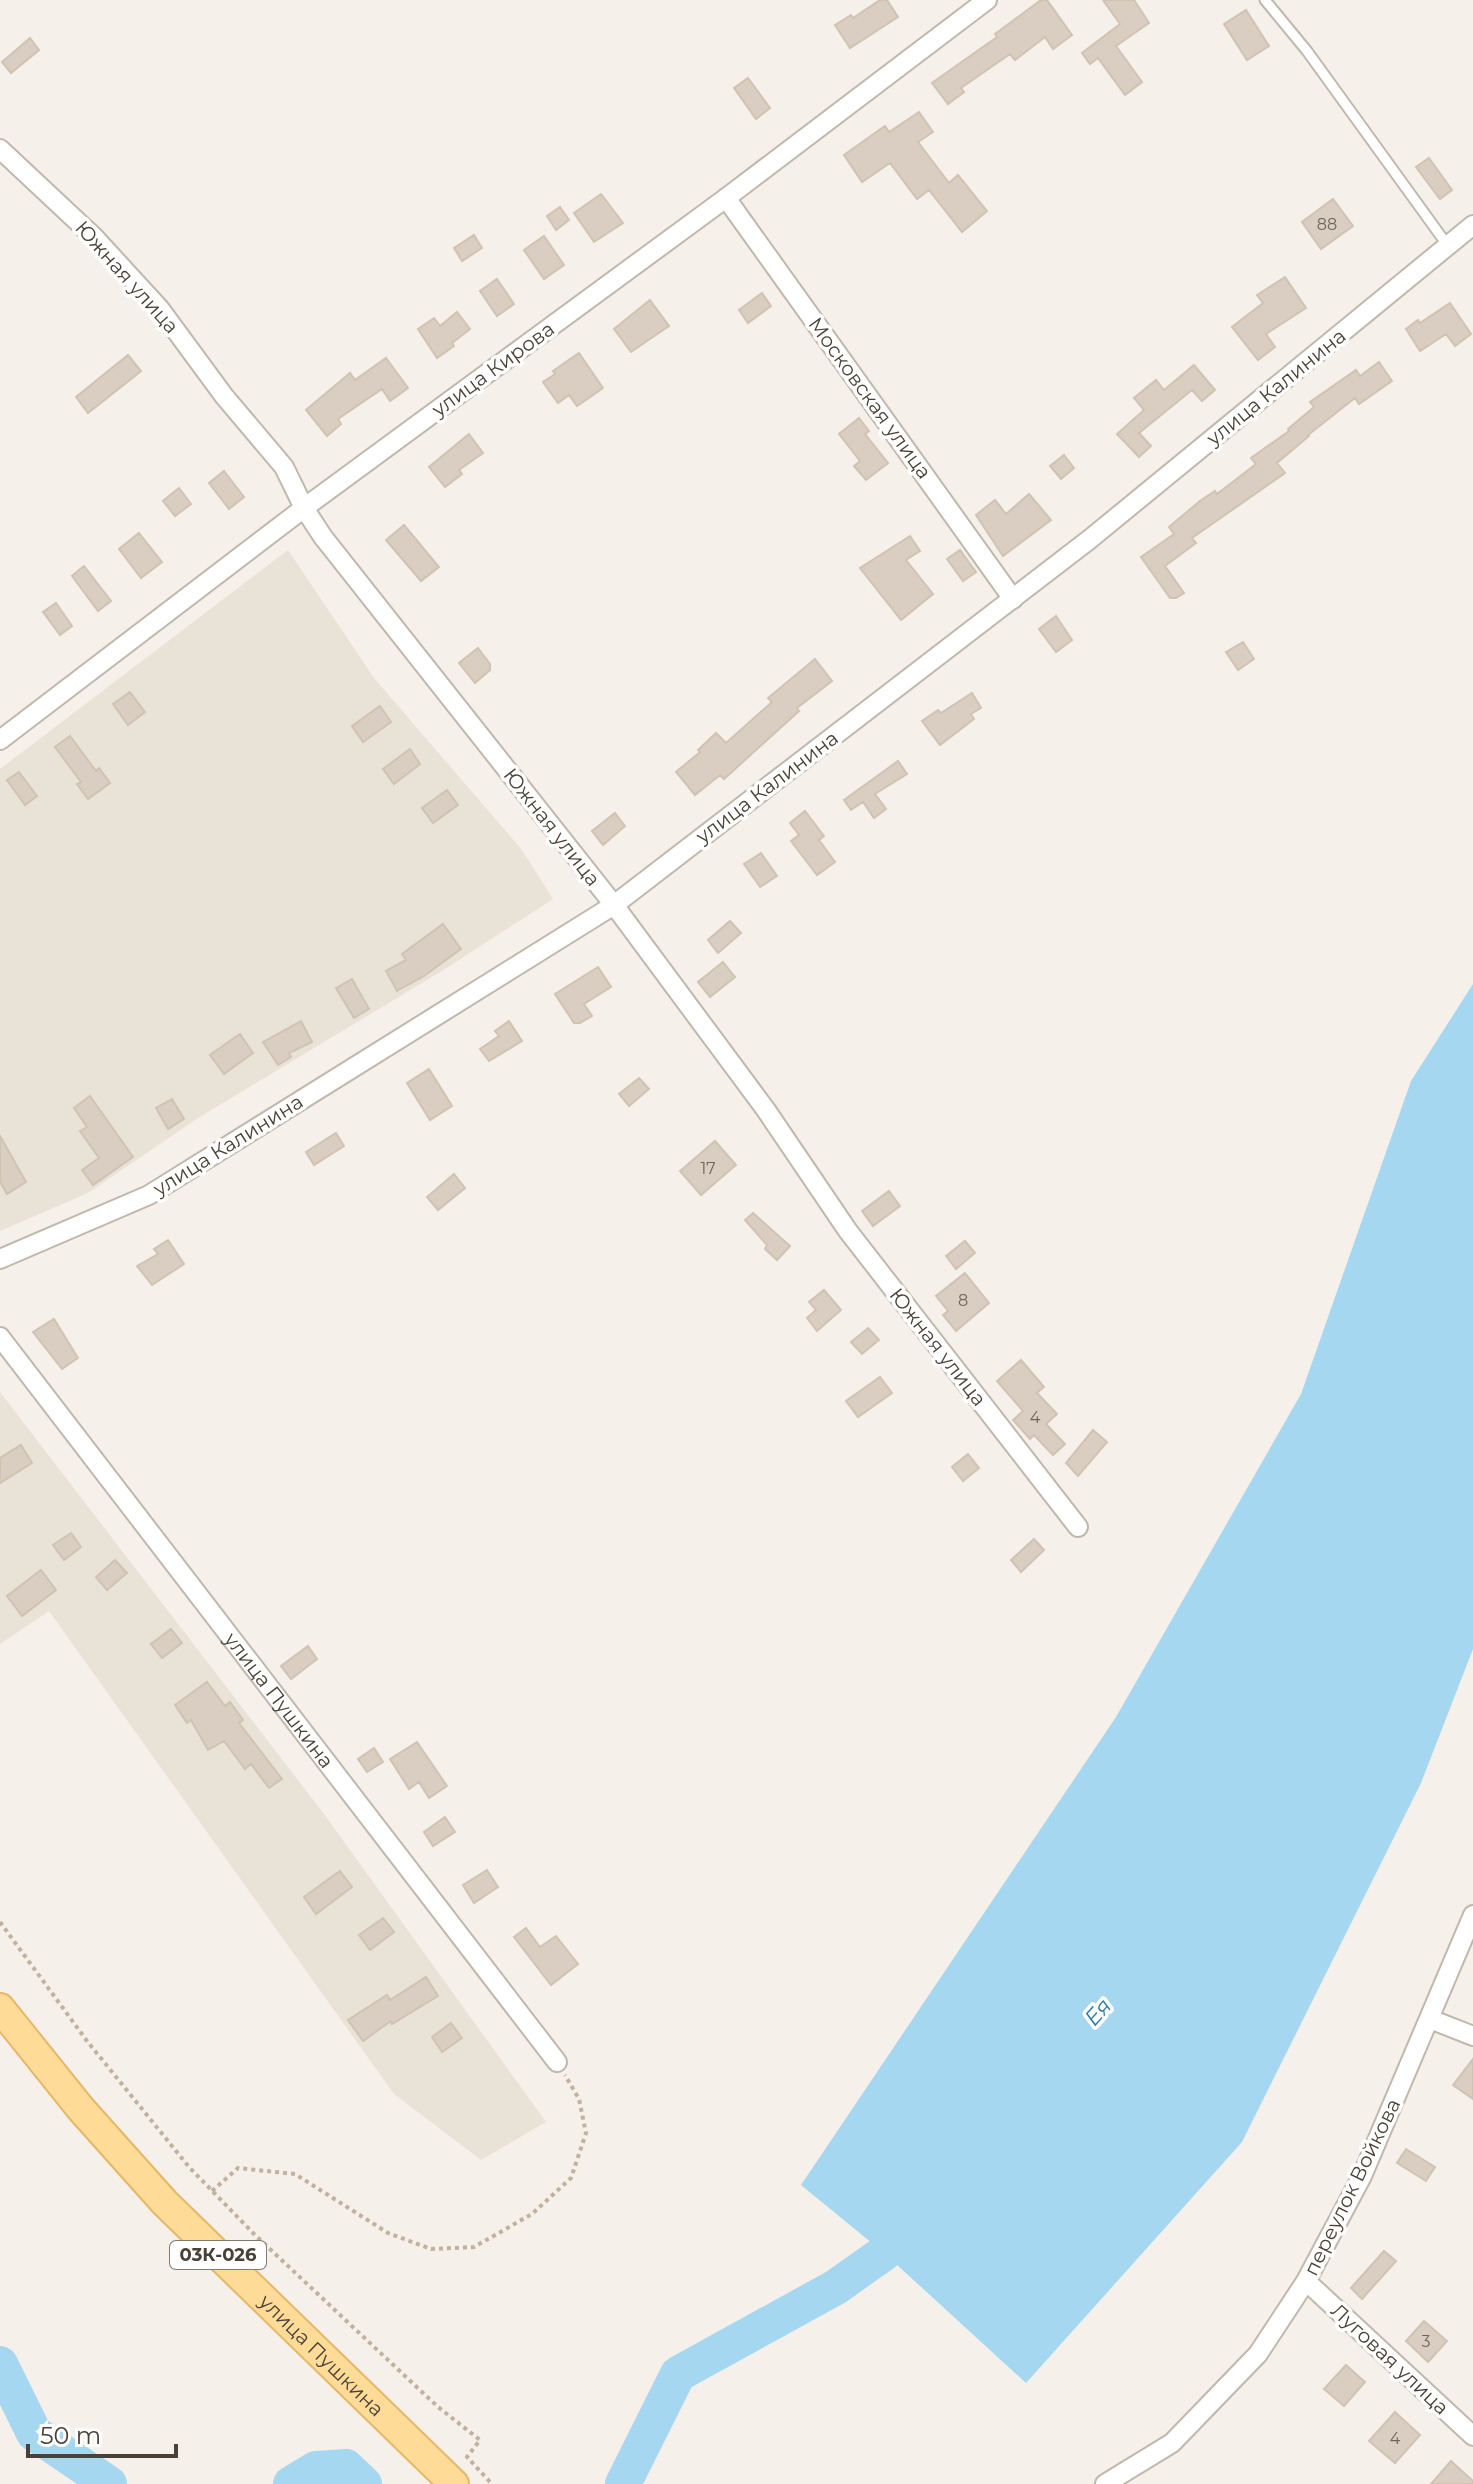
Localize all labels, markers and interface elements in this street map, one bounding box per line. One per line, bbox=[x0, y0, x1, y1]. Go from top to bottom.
house number: 88 bbox=[1317, 215, 1337, 234]
street label: Южная улица bbox=[70, 216, 184, 338]
street label: Московская улица bbox=[803, 313, 937, 483]
street label: улица Кирова bbox=[426, 317, 559, 422]
street label: улица Калинина bbox=[1201, 324, 1350, 451]
street label: улица Калинина bbox=[690, 726, 843, 849]
street label: Южная улица bbox=[499, 763, 605, 891]
street label: улица Калинина bbox=[148, 1089, 307, 1201]
house number: 17 bbox=[700, 1159, 716, 1178]
street label: Южная улица bbox=[885, 1283, 991, 1411]
house number: 8 bbox=[958, 1291, 968, 1310]
house number: 4 bbox=[1030, 1408, 1041, 1427]
street label: улица Пушкина bbox=[219, 1627, 339, 1773]
water label: Ея bbox=[1079, 1993, 1117, 2031]
street label: переулок Войкова bbox=[1299, 2095, 1405, 2279]
road number: 03К-026 bbox=[170, 2241, 266, 2269]
street label: улица Пушкина bbox=[254, 2289, 389, 2421]
street label: Луговая улица bbox=[1326, 2298, 1454, 2420]
house number: 3 bbox=[1421, 2332, 1431, 2351]
scale bar bbox=[28, 2408, 176, 2458]
text: 50 m bbox=[40, 2421, 101, 2450]
house number: 4 bbox=[1390, 2429, 1401, 2448]

